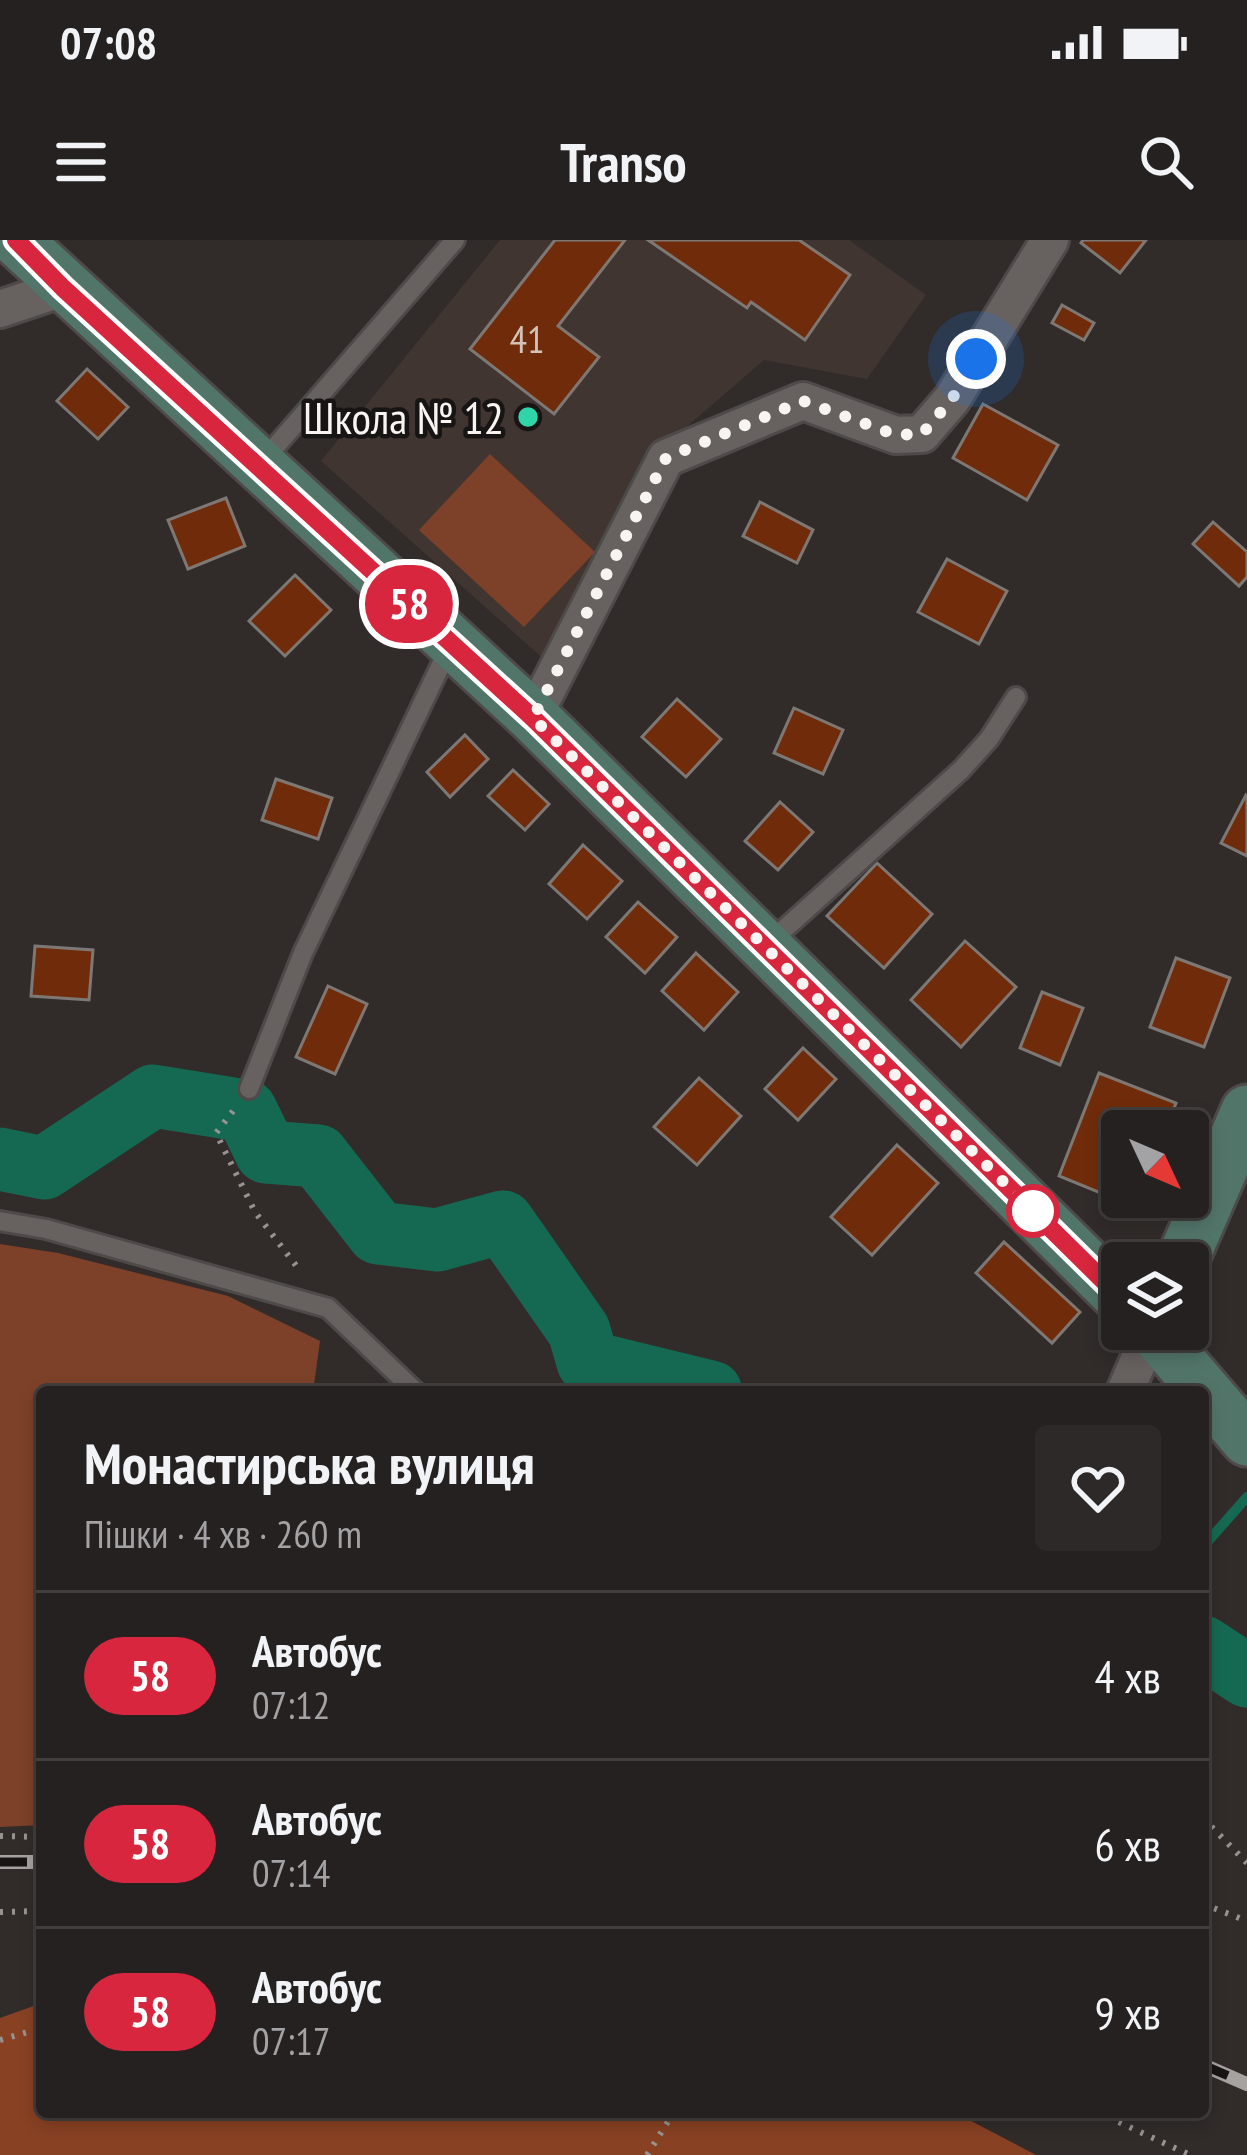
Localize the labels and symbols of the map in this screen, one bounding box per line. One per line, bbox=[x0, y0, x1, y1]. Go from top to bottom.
house number: 41 bbox=[509, 313, 545, 364]
your location bbox=[946, 329, 1006, 389]
place label: Школа № 12 bbox=[303, 388, 504, 446]
marker: Школа № 12 bbox=[515, 404, 541, 430]
line badge: 58 bbox=[355, 565, 463, 643]
north arrow bbox=[1101, 1110, 1209, 1218]
unlabelled marker bbox=[1008, 1186, 1058, 1236]

